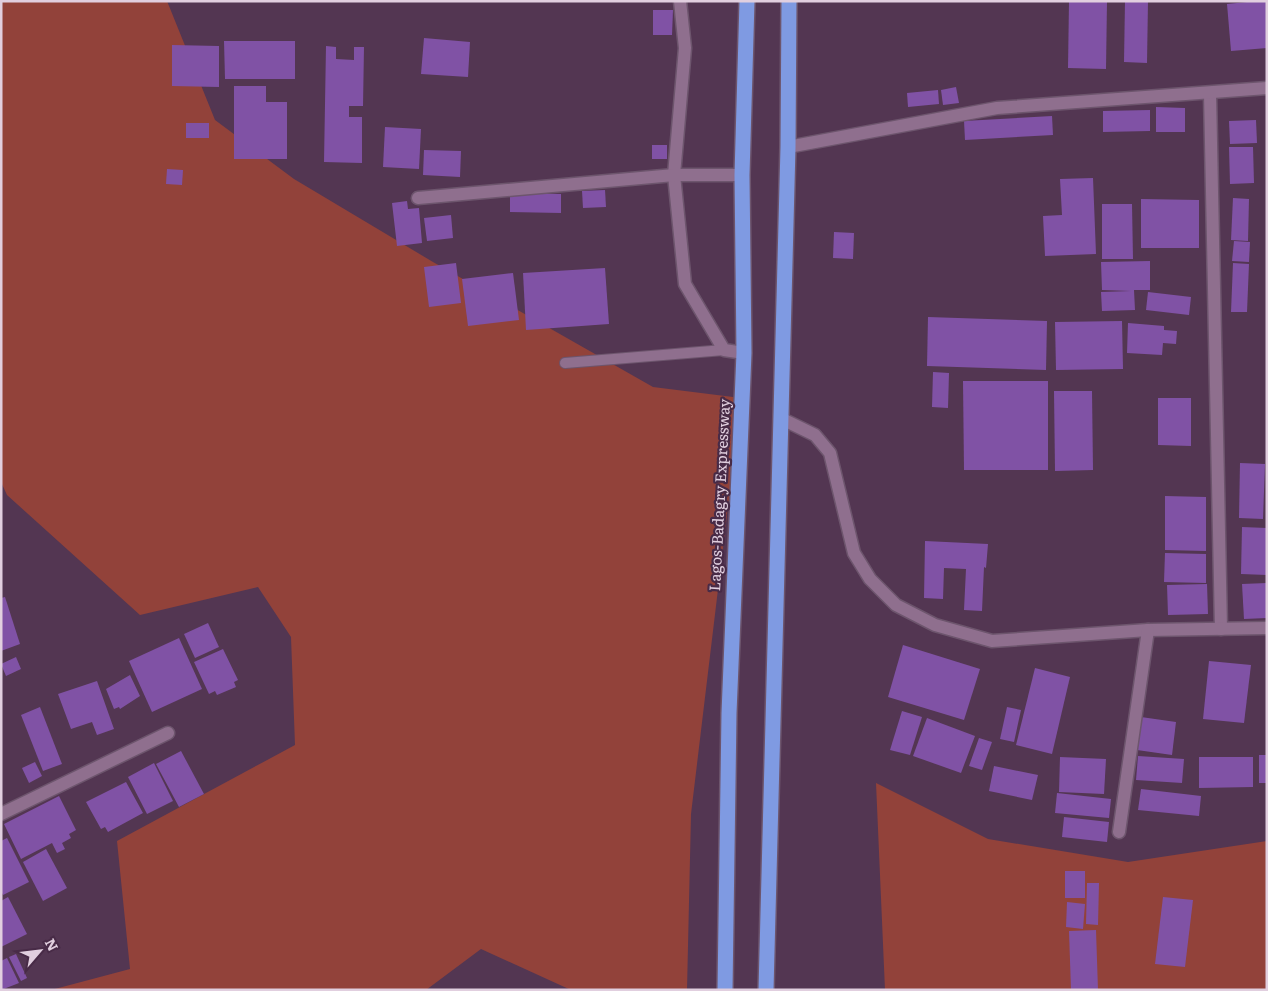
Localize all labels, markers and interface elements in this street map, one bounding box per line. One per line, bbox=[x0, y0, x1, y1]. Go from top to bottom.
street label: Lagos-Badagry Expressway bbox=[702, 398, 735, 592]
north arrow bbox=[15, 926, 65, 976]
text: N bbox=[41, 935, 64, 955]

